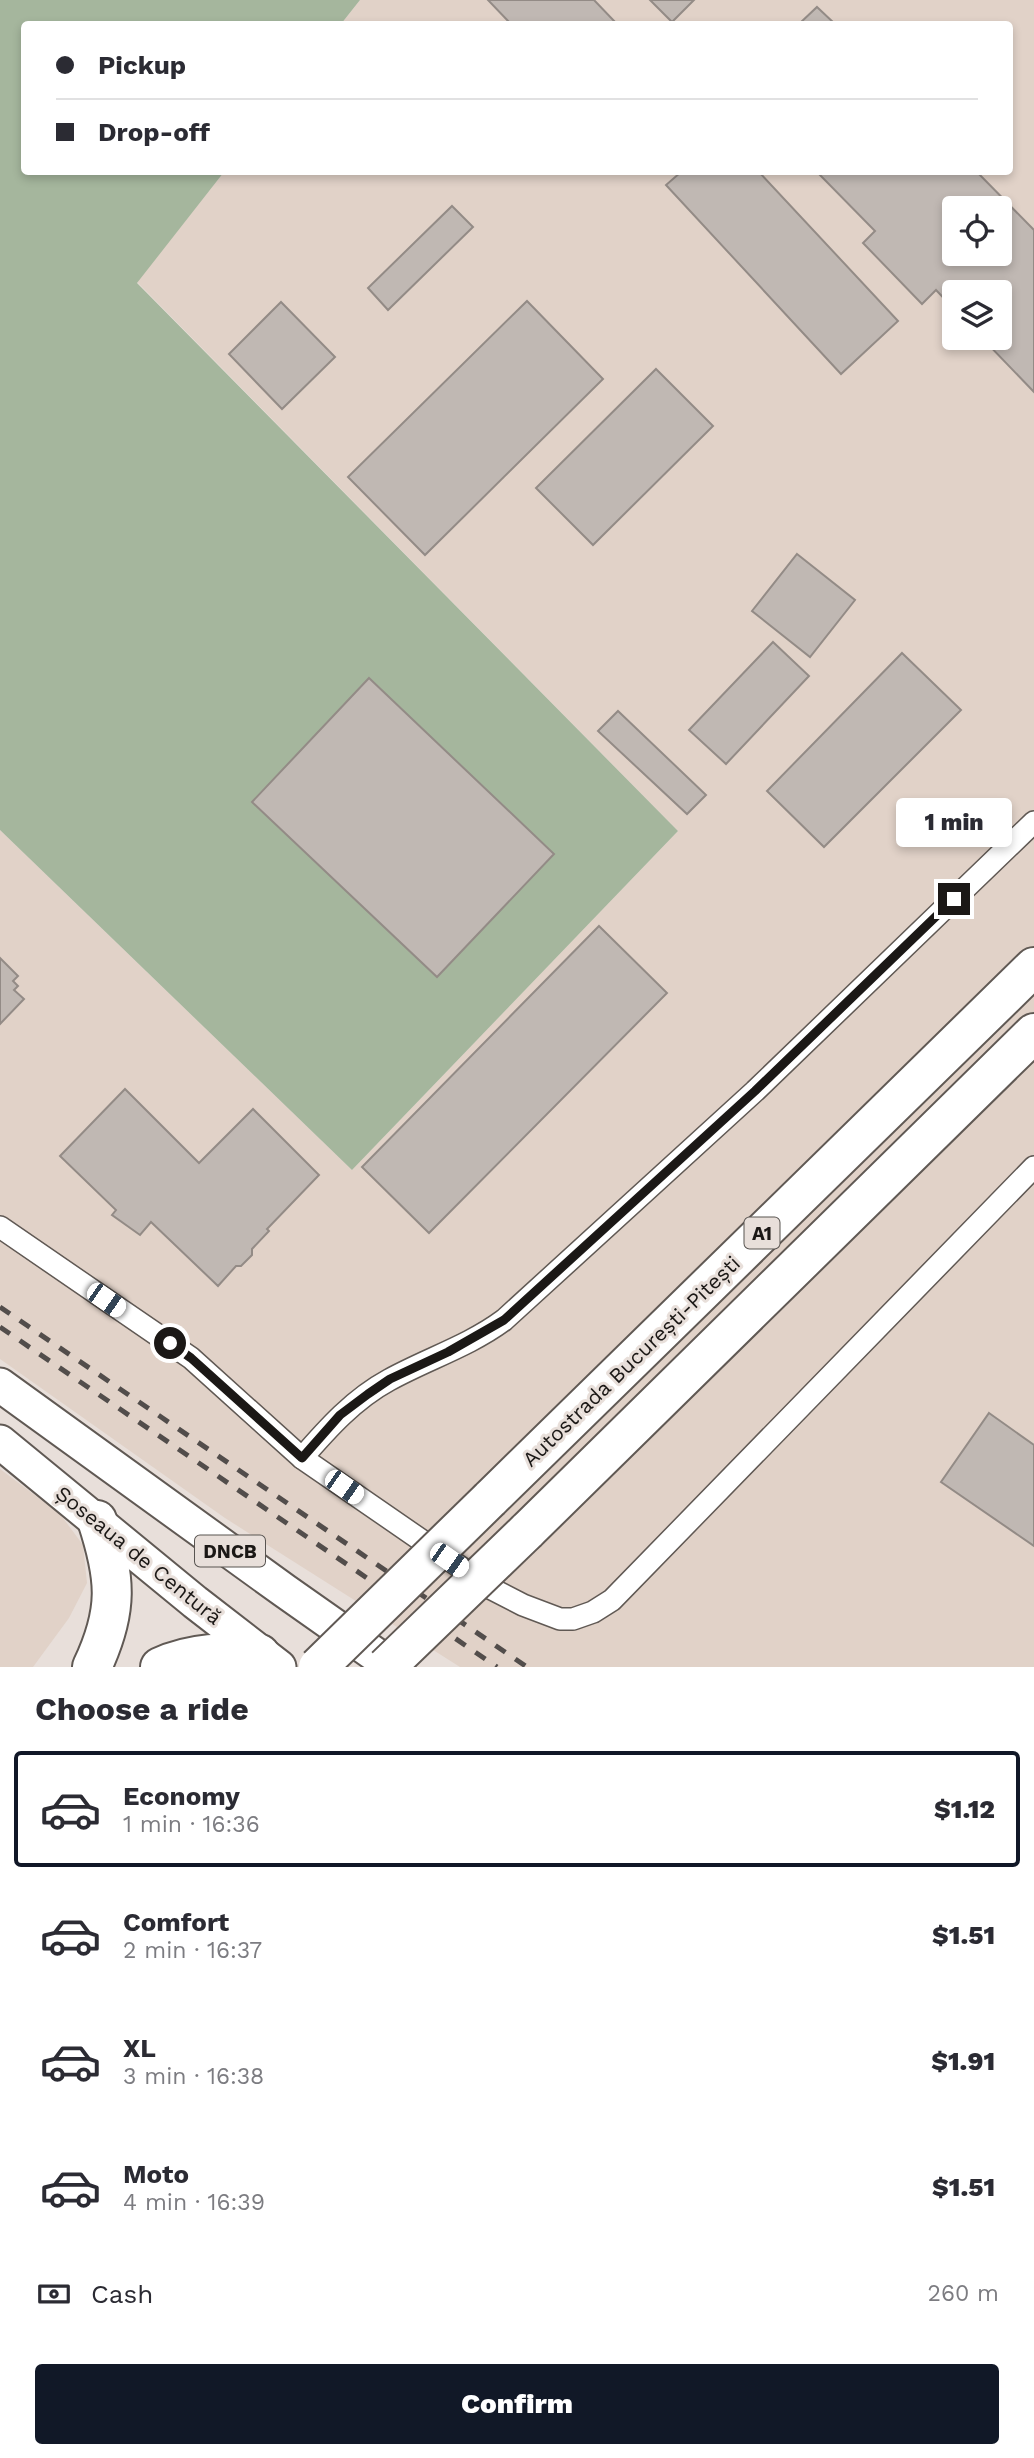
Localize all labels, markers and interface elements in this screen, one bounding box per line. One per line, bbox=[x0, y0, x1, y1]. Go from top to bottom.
text: Pickup bbox=[98, 50, 186, 80]
text: Drop-off bbox=[98, 117, 210, 147]
map controls bbox=[942, 196, 1012, 350]
button: locate bbox=[942, 196, 1012, 266]
button: layers bbox=[942, 280, 1012, 350]
callout: 1 min bbox=[896, 797, 1012, 846]
text: 1 min bbox=[924, 809, 984, 836]
route end bbox=[938, 883, 970, 915]
road number: A1 bbox=[744, 1218, 780, 1248]
street label: Autostrada București-Pitești bbox=[517, 1250, 745, 1472]
car bbox=[83, 1279, 130, 1321]
route start bbox=[154, 1327, 186, 1359]
car bbox=[321, 1466, 368, 1508]
street label: Șoseaua de Centură bbox=[51, 1480, 227, 1630]
road number: DNCB bbox=[195, 1536, 265, 1567]
car bbox=[426, 1539, 473, 1581]
text: Choose a ride bbox=[35, 1690, 249, 1728]
icon: car bbox=[39, 1778, 102, 1841]
text: Economy bbox=[123, 1781, 240, 1811]
text: $1.12 bbox=[934, 1794, 995, 1824]
text: 1 min · 16:36 bbox=[123, 1811, 260, 1838]
icon: car bbox=[39, 1904, 102, 1967]
text: Comfort bbox=[123, 1907, 229, 1937]
text: $1.51 bbox=[932, 1920, 995, 1950]
text: 2 min · 16:37 bbox=[123, 1937, 262, 1964]
icon: car bbox=[39, 2030, 102, 2093]
text: XL bbox=[123, 2033, 156, 2063]
text: $1.91 bbox=[931, 2046, 995, 2076]
text: 3 min · 16:38 bbox=[123, 2063, 264, 2090]
icon: car bbox=[39, 2156, 102, 2219]
text: Moto bbox=[123, 2159, 189, 2189]
text: $1.51 bbox=[932, 2172, 995, 2202]
text: 4 min · 16:39 bbox=[123, 2189, 265, 2216]
icon: cash bbox=[35, 2275, 73, 2313]
text: Cash bbox=[91, 2279, 153, 2309]
text: 260 m bbox=[928, 2280, 999, 2307]
button: Confirm bbox=[35, 2364, 999, 2444]

